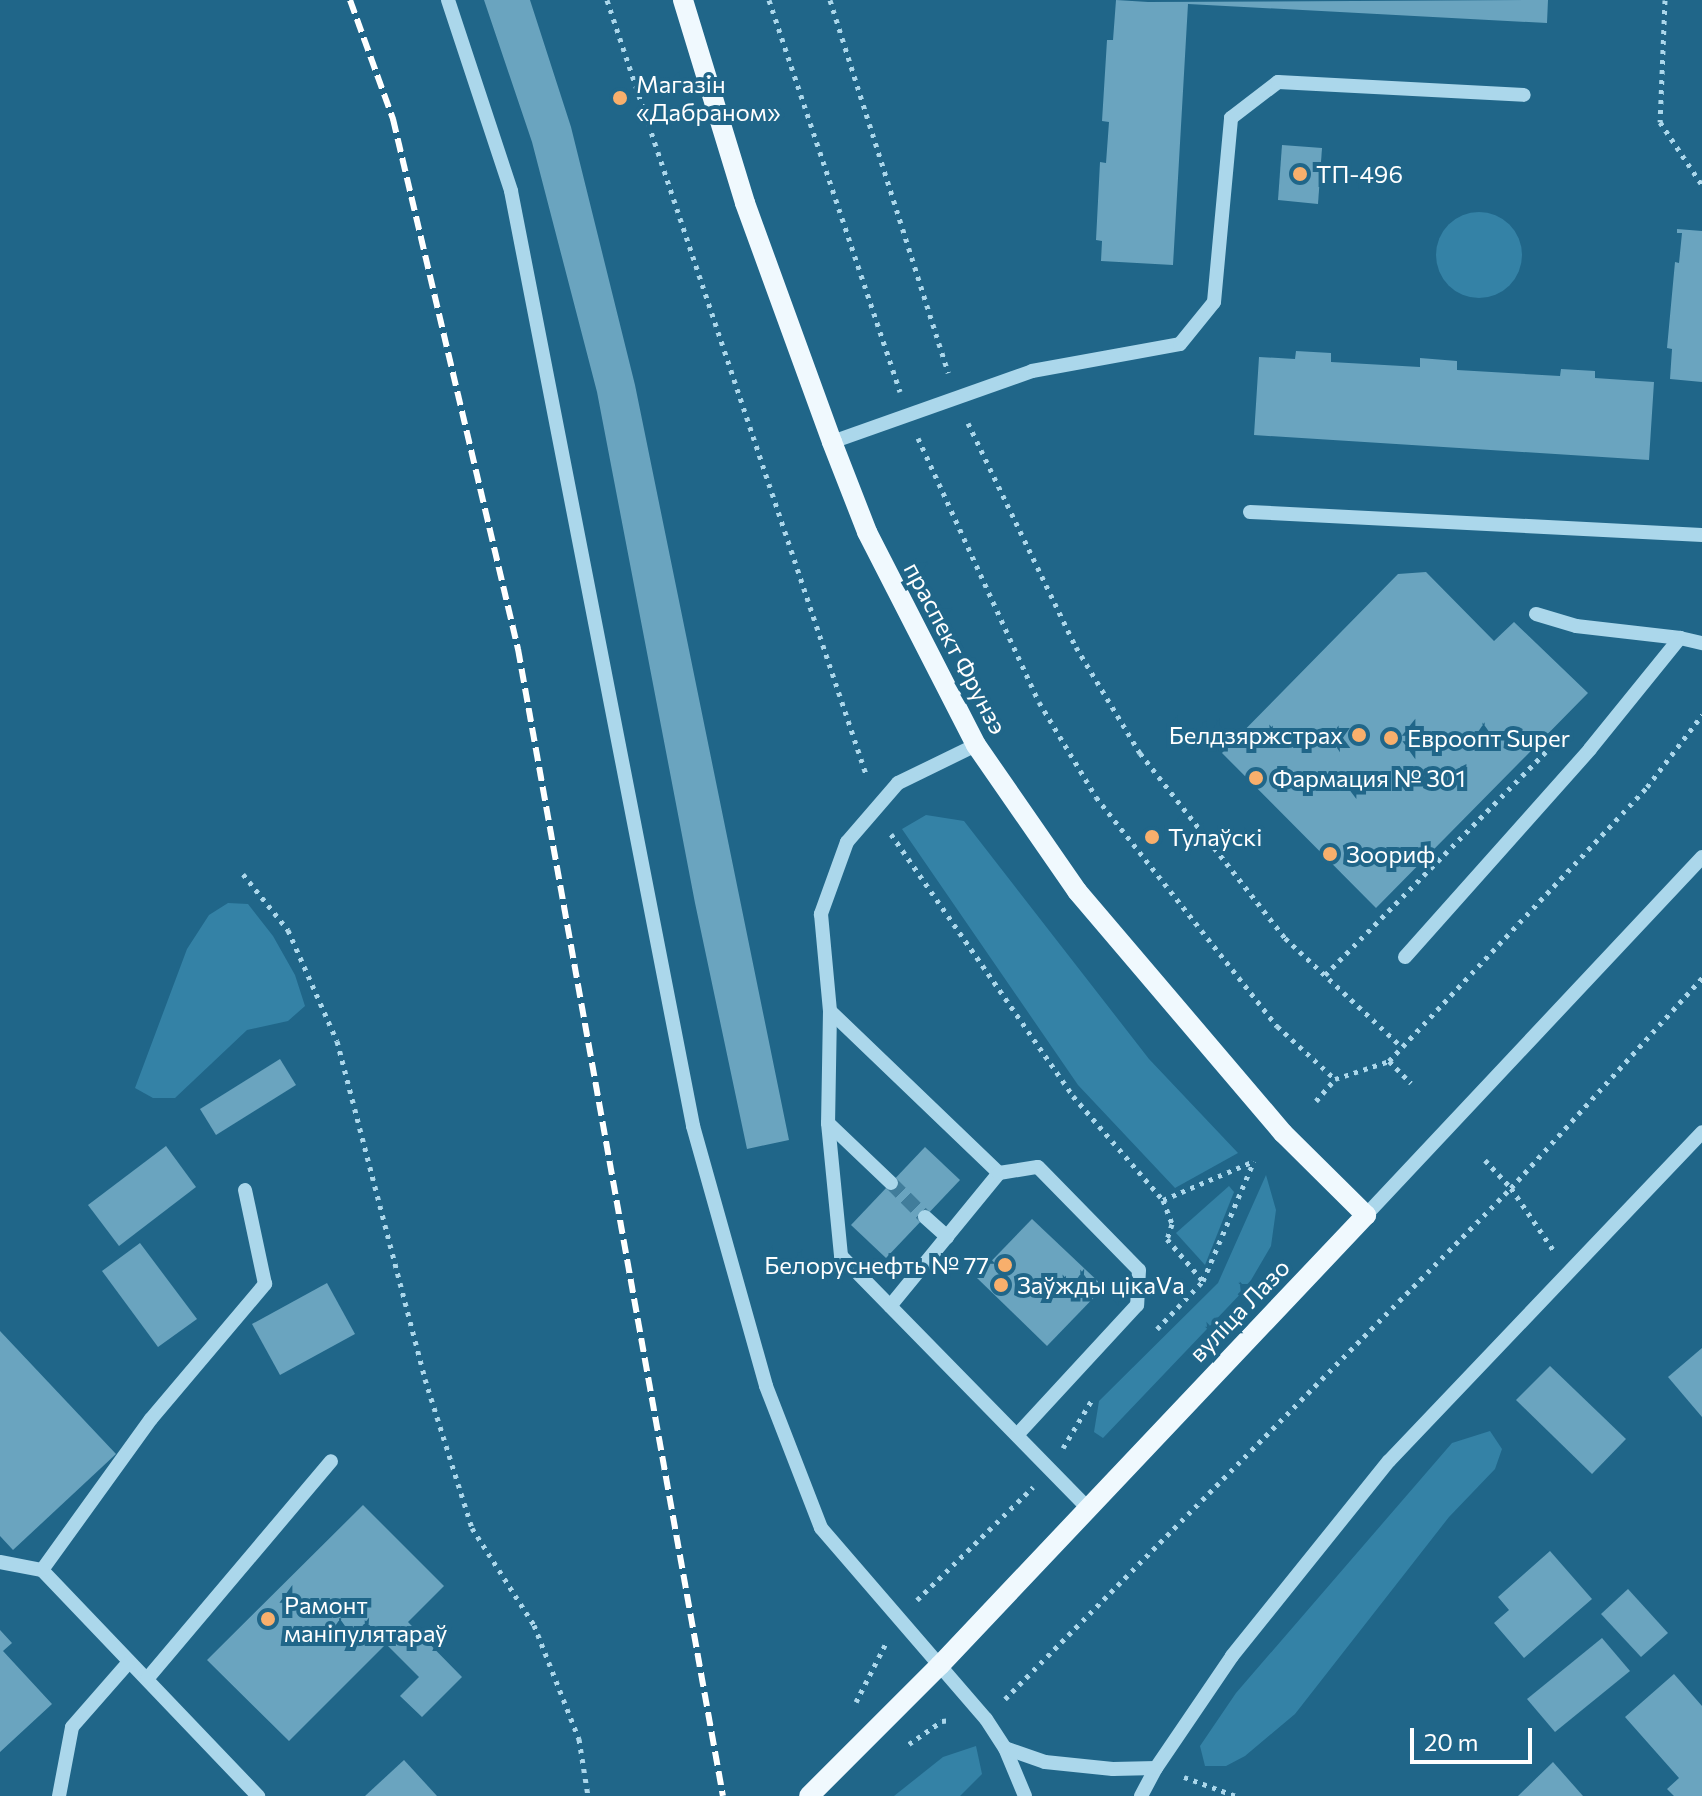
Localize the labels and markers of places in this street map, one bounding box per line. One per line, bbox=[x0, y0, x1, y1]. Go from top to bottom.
place label: Магазін «Дабраном» bbox=[636, 70, 781, 126]
marker: Магазін «Дабраном» bbox=[611, 89, 629, 107]
place label: ТП-496 bbox=[1316, 160, 1403, 188]
marker: ТП-496 bbox=[1291, 165, 1309, 183]
place label: Белдзяржстрах bbox=[1169, 721, 1343, 749]
place label: Евроопт Super bbox=[1407, 724, 1570, 752]
marker: Белдзяржстрах bbox=[1350, 726, 1368, 744]
marker: Евроопт Super bbox=[1382, 729, 1400, 747]
place label: Фармация № 301 bbox=[1272, 764, 1466, 792]
marker: Фармация № 301 bbox=[1247, 769, 1265, 787]
place label: Тулаўскі bbox=[1168, 823, 1262, 851]
marker: Тулаўскі bbox=[1143, 828, 1161, 846]
place label: Зоориф bbox=[1346, 840, 1435, 868]
marker: Зоориф bbox=[1321, 845, 1339, 863]
place label: Белоруснефть № 77 bbox=[764, 1251, 989, 1279]
marker: Белоруснефть № 77 bbox=[996, 1256, 1014, 1274]
place label: Заўжды цікаVа bbox=[1017, 1271, 1185, 1299]
marker: Заўжды цікаVа bbox=[992, 1276, 1010, 1294]
place label: Рамонт маніпулятараў bbox=[284, 1591, 447, 1647]
marker: Рамонт маніпулятараў bbox=[259, 1610, 277, 1628]

